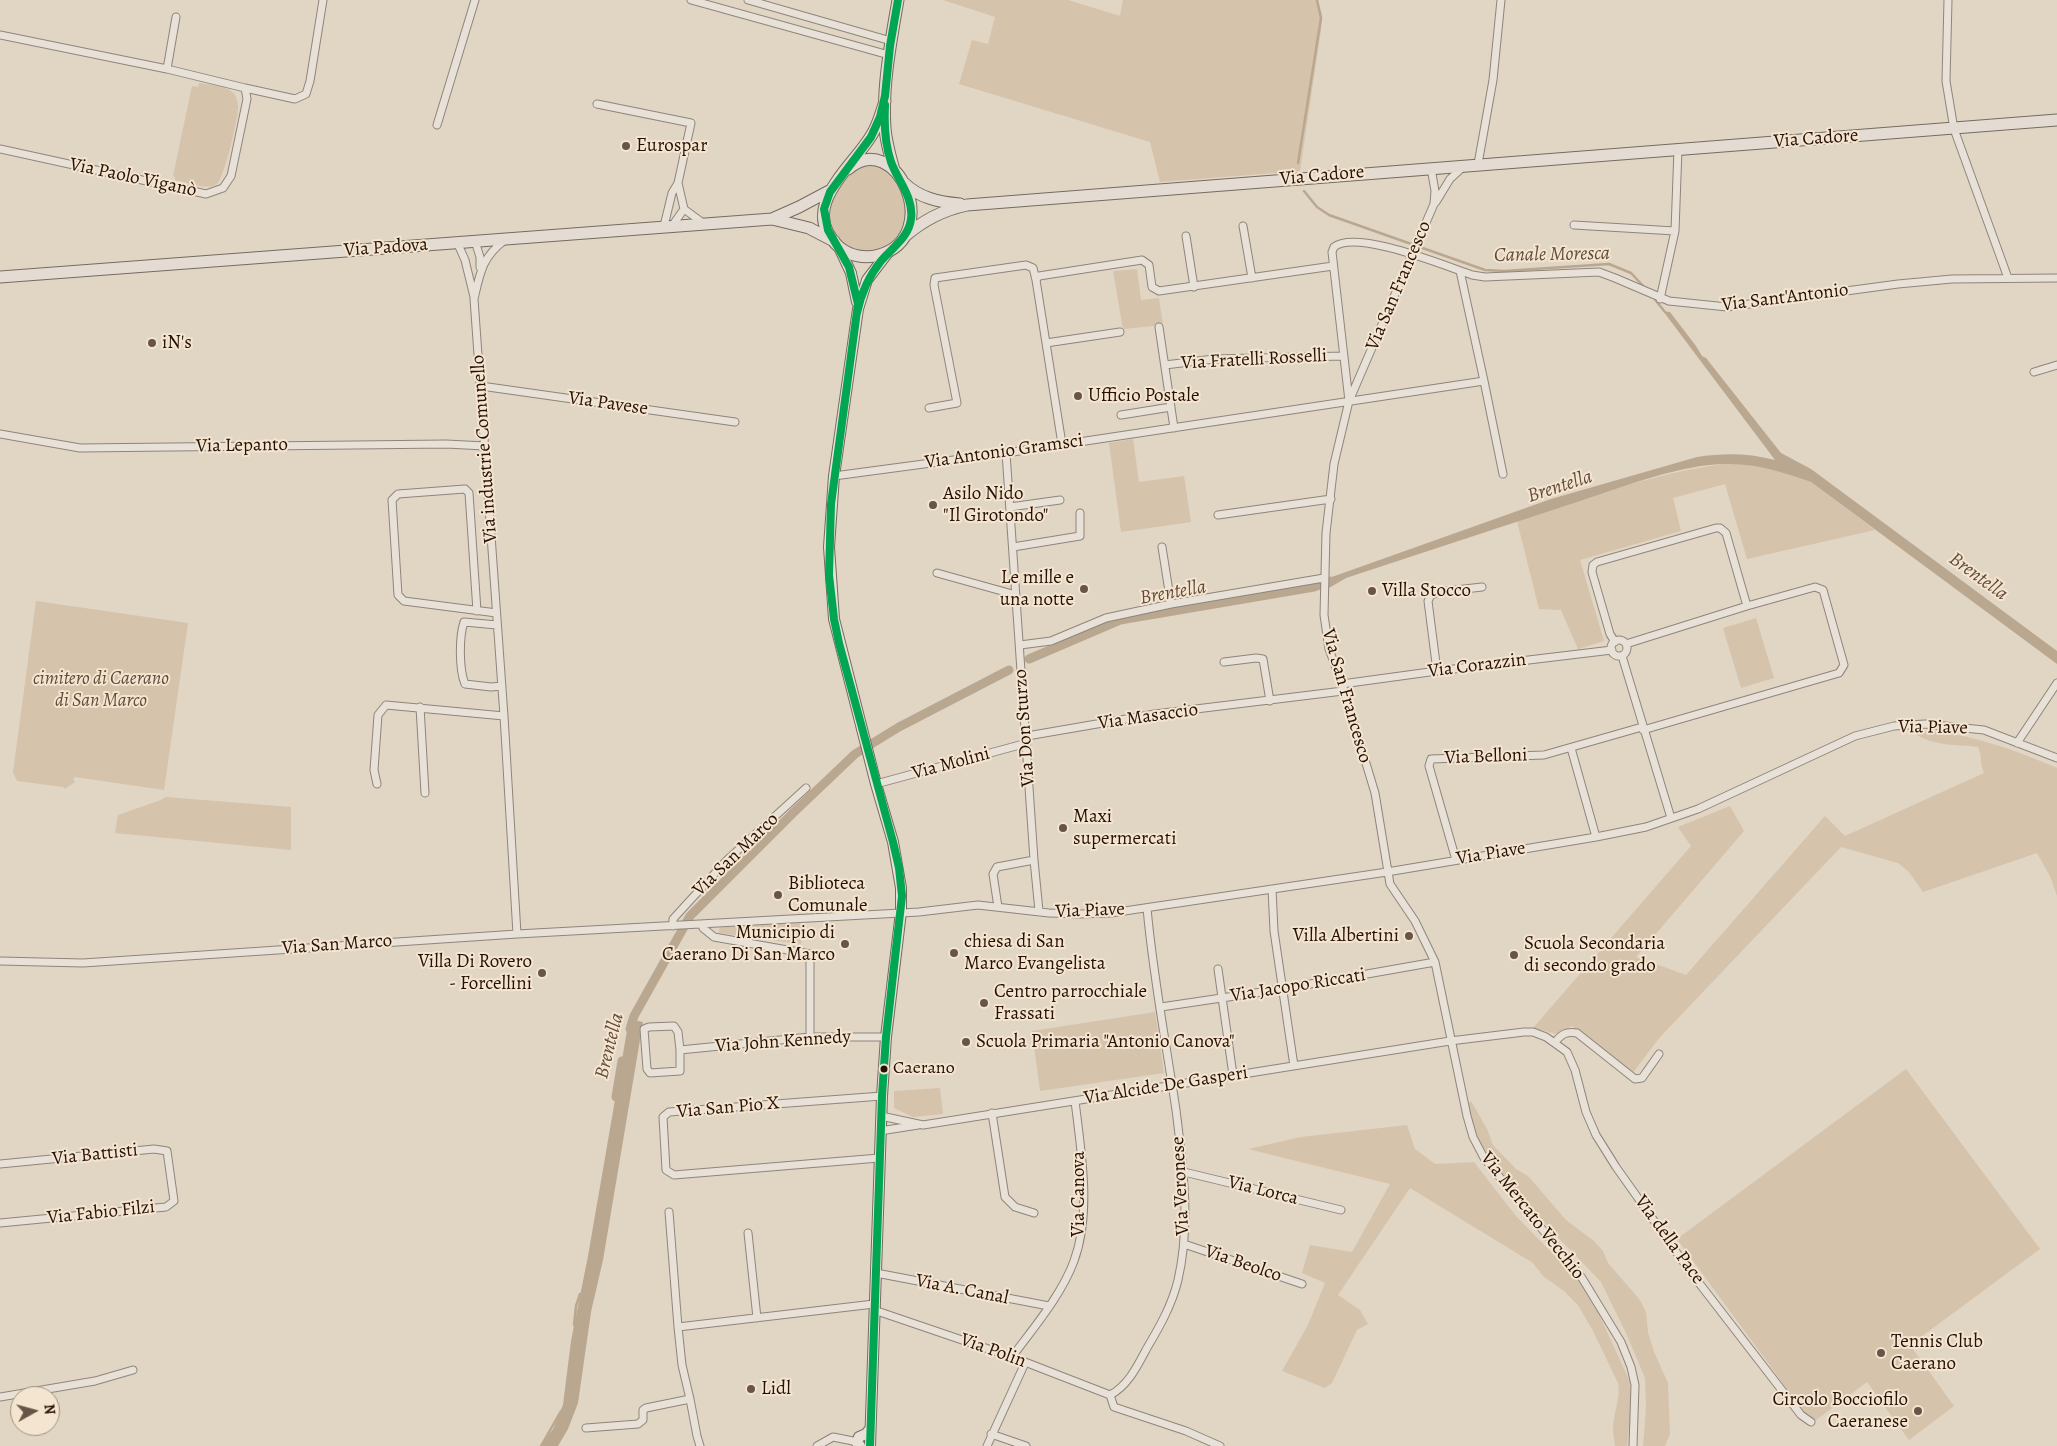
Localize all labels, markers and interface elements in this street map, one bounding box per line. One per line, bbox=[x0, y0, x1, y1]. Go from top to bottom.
street label: Via Cadore bbox=[1773, 125, 1859, 153]
place label: Eurospar bbox=[636, 135, 707, 157]
marker: Eurospar bbox=[620, 140, 632, 152]
street label: Via Paolo Viganò bbox=[67, 153, 199, 203]
street label: Via Cadore bbox=[1279, 161, 1365, 191]
street label: Via San Francesco bbox=[1361, 218, 1437, 354]
street label: Via Padova bbox=[343, 234, 429, 262]
water label: Canale Moresca bbox=[1494, 242, 1610, 268]
street label: Via Sant'Antonio bbox=[1720, 279, 1850, 317]
place label: iN's bbox=[162, 332, 192, 354]
marker: iN's bbox=[146, 337, 158, 349]
street label: Via Fratelli Rosselli bbox=[1180, 345, 1328, 375]
street label: Via industrie Comunello bbox=[467, 354, 503, 544]
place label: Ufficio Postale bbox=[1088, 385, 1199, 407]
street label: Via Pavese bbox=[567, 387, 649, 421]
marker: Ufficio Postale bbox=[1072, 390, 1084, 402]
street label: Via Antonio Gramsci bbox=[923, 430, 1085, 474]
street label: Via Lepanto bbox=[196, 434, 288, 458]
water label: Brentella bbox=[1524, 465, 1596, 509]
place label: Asilo Nido "Il Girotondo" bbox=[943, 483, 1048, 527]
marker: Asilo Nido "Il Girotondo" bbox=[927, 499, 939, 511]
water label: Brentella bbox=[1944, 548, 2012, 606]
place label: Le mille e una notte bbox=[1000, 567, 1074, 611]
water label: Brentella bbox=[1138, 575, 1208, 611]
place label: Villa Stocco bbox=[1382, 580, 1471, 602]
marker: Le mille e una notte bbox=[1078, 583, 1090, 595]
marker: Villa Stocco bbox=[1366, 585, 1378, 597]
street label: Via San Francesco bbox=[1316, 626, 1376, 766]
street label: Via Corazzin bbox=[1426, 649, 1528, 683]
park label: cimitero di Caerano di San Marco bbox=[33, 668, 169, 712]
street label: Via Don Sturzo bbox=[1010, 668, 1040, 788]
street label: Via Masaccio bbox=[1097, 699, 1199, 735]
street label: Via Piave bbox=[1898, 716, 1968, 740]
street label: Via Molini bbox=[910, 743, 992, 785]
street label: Via Belloni bbox=[1444, 744, 1528, 770]
place label: Maxi supermercati bbox=[1073, 806, 1176, 850]
street label: Via San Marco bbox=[688, 808, 784, 902]
marker: Maxi supermercati bbox=[1057, 822, 1069, 834]
street label: Via Piave bbox=[1455, 837, 1527, 871]
place label: Biblioteca Comunale bbox=[788, 873, 867, 917]
marker: Biblioteca Comunale bbox=[772, 889, 784, 901]
street label: Via Piave bbox=[1055, 898, 1125, 924]
place label: Municipio di Caerano Di San Marco bbox=[662, 922, 835, 966]
place label: Villa Albertini bbox=[1293, 925, 1399, 947]
street label: Via San Marco bbox=[281, 930, 393, 960]
marker: Villa Albertini bbox=[1403, 930, 1415, 942]
place label: chiesa di San Marco Evangelista bbox=[964, 931, 1106, 975]
place label: Scuola Secondaria di secondo grado bbox=[1524, 933, 1665, 977]
marker: Municipio di Caerano Di San Marco bbox=[839, 938, 851, 950]
marker: chiesa di San Marco Evangelista bbox=[948, 947, 960, 959]
marker: Scuola Secondaria di secondo grado bbox=[1508, 949, 1520, 961]
place label: Villa Di Rovero - Forcellini bbox=[418, 951, 532, 995]
street label: Via Jacopo Riccati bbox=[1229, 964, 1367, 1008]
marker: Villa Di Rovero - Forcellini bbox=[536, 967, 548, 979]
place label: Centro parrocchiale Frassati bbox=[994, 981, 1147, 1025]
marker: Centro parrocchiale Frassati bbox=[978, 997, 990, 1009]
water label: Brentella bbox=[590, 1011, 630, 1081]
street label: Via John Kennedy bbox=[714, 1026, 852, 1058]
place label: Scuola Primaria "Antonio Canova" bbox=[976, 1031, 1235, 1053]
marker: Scuola Primaria "Antonio Canova" bbox=[960, 1036, 972, 1048]
place label: Caerano bbox=[893, 1058, 955, 1080]
street label: Via Alcide De Gasperi bbox=[1082, 1062, 1250, 1110]
marker: Caerano bbox=[879, 1064, 889, 1074]
street label: Via San Pio X bbox=[676, 1092, 780, 1124]
street label: Via Veronese bbox=[1167, 1136, 1195, 1236]
street label: Via Battisti bbox=[51, 1139, 139, 1171]
street label: Via Mercato Vecchio bbox=[1475, 1148, 1589, 1284]
street label: Via Canova bbox=[1068, 1151, 1090, 1237]
street label: Via Lorca bbox=[1225, 1171, 1301, 1211]
street label: Via della Pace bbox=[1629, 1191, 1709, 1289]
street label: Via Fabio Filzi bbox=[46, 1196, 156, 1230]
street label: Via Beolco bbox=[1202, 1240, 1284, 1288]
street label: Via A. Canal bbox=[914, 1270, 1010, 1310]
street label: Via Polin bbox=[957, 1329, 1029, 1373]
place label: Tennis Club Caerano bbox=[1891, 1331, 1983, 1375]
marker: Tennis Club Caerano bbox=[1875, 1347, 1887, 1359]
place label: Lidl bbox=[761, 1378, 791, 1400]
marker: Lidl bbox=[745, 1383, 757, 1395]
north arrow bbox=[10, 1386, 60, 1436]
place label: Circolo Bocciofilo Caeranese bbox=[1772, 1389, 1908, 1433]
text: N bbox=[39, 1403, 59, 1415]
marker: Circolo Bocciofilo Caeranese bbox=[1912, 1405, 1924, 1417]

